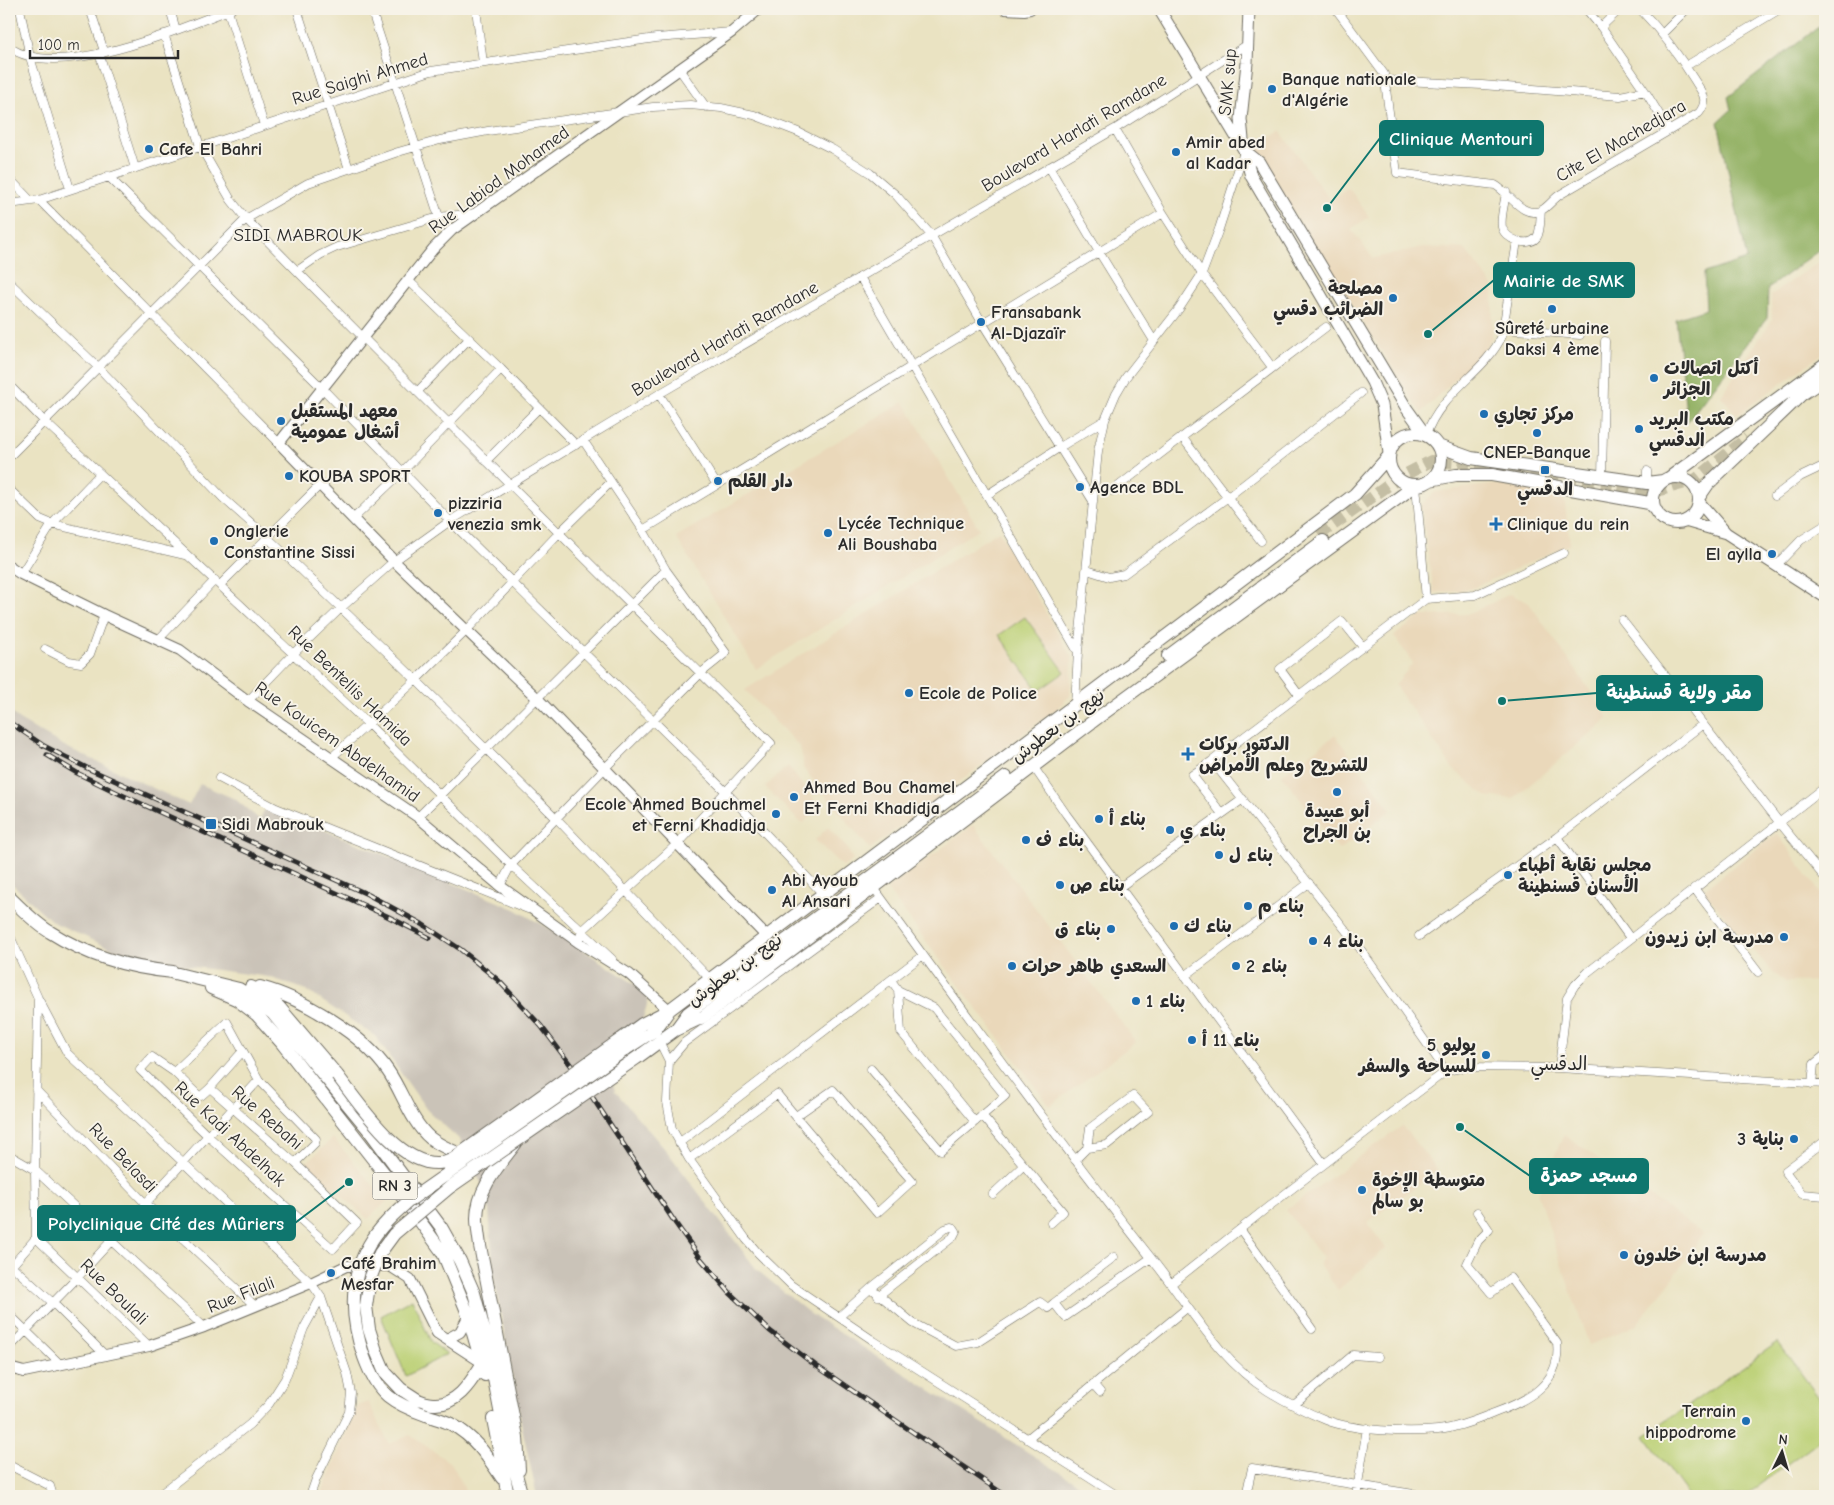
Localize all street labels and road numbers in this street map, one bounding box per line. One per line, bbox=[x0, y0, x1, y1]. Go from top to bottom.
street label: Rue Saighi Ahmed bbox=[289, 48, 431, 110]
street label: SMK sup bbox=[1215, 48, 1241, 116]
street label: Boulevard Harlati Ramdane bbox=[978, 69, 1170, 197]
street label: Cite El Machedjara bbox=[1552, 95, 1690, 187]
street label: Rue Labiod Mohamed bbox=[425, 122, 573, 238]
street label: Boulevard Harlati Ramdane bbox=[628, 277, 822, 401]
street label: Rue Bentellis Hamida bbox=[284, 621, 416, 751]
street label: Rue Kouicem Abdelhamid bbox=[251, 677, 423, 807]
street label: نهج بن بعطوش bbox=[1007, 684, 1110, 769]
street label: نهج بن بعطوش bbox=[684, 929, 787, 1012]
street label: Rue Kadi Abdelhak bbox=[170, 1077, 290, 1191]
street label: Rue Rebahi bbox=[227, 1081, 307, 1155]
street label: Rue Belasdi bbox=[84, 1119, 162, 1197]
road number: RN 3 bbox=[372, 1172, 418, 1200]
street label: Rue Boulali bbox=[76, 1255, 152, 1329]
street label: Rue Filali bbox=[204, 1272, 278, 1318]

